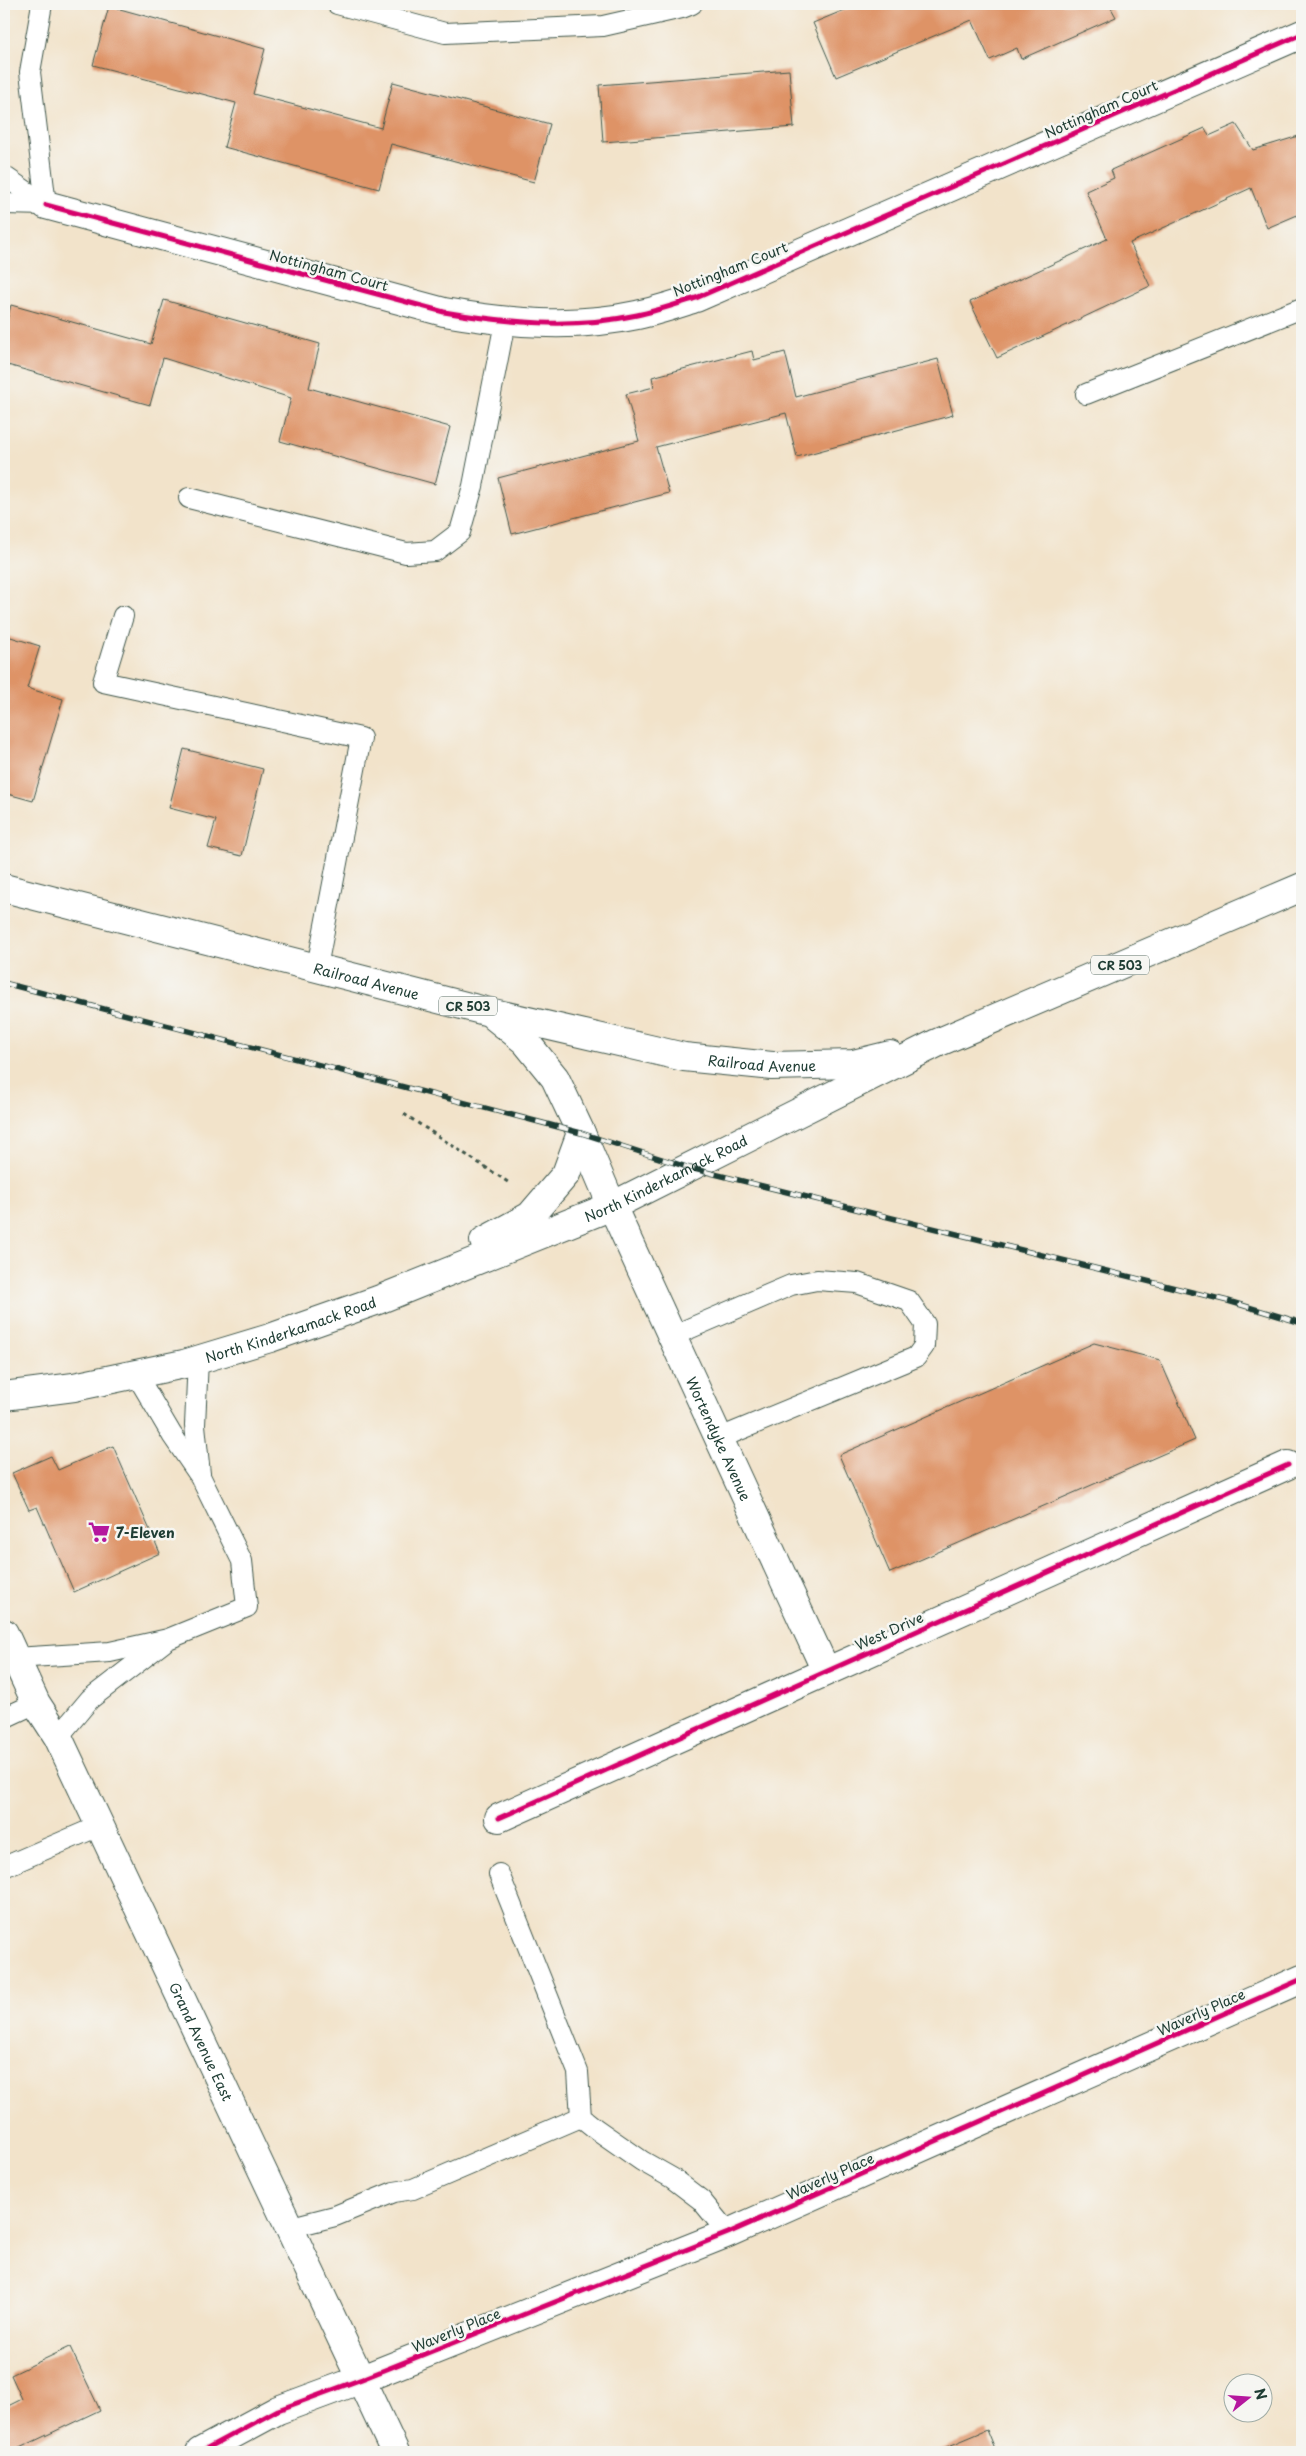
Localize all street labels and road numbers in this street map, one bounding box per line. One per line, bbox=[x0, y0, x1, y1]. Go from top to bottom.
street label: Nottingham Court bbox=[1041, 74, 1161, 143]
street label: Nottingham Court bbox=[669, 236, 791, 302]
street label: Nottingham Court bbox=[267, 244, 391, 296]
road number: CR 503 bbox=[1091, 956, 1149, 974]
street label: Railroad Avenue bbox=[311, 957, 422, 1004]
road number: CR 503 bbox=[439, 996, 497, 1016]
street label: Railroad Avenue bbox=[707, 1049, 817, 1077]
street label: North Kinderkamack Road bbox=[581, 1129, 751, 1227]
street label: North Kinderkamack Road bbox=[202, 1291, 379, 1368]
street label: Wortendyke Avenue bbox=[681, 1373, 757, 1504]
street label: West Drive bbox=[851, 1607, 927, 1655]
street label: Grand Avenue East bbox=[164, 1979, 239, 2105]
street label: Waverly Place bbox=[1154, 1983, 1248, 2041]
street label: Waverly Place bbox=[783, 2147, 877, 2205]
street label: Waverly Place bbox=[408, 2303, 504, 2357]

